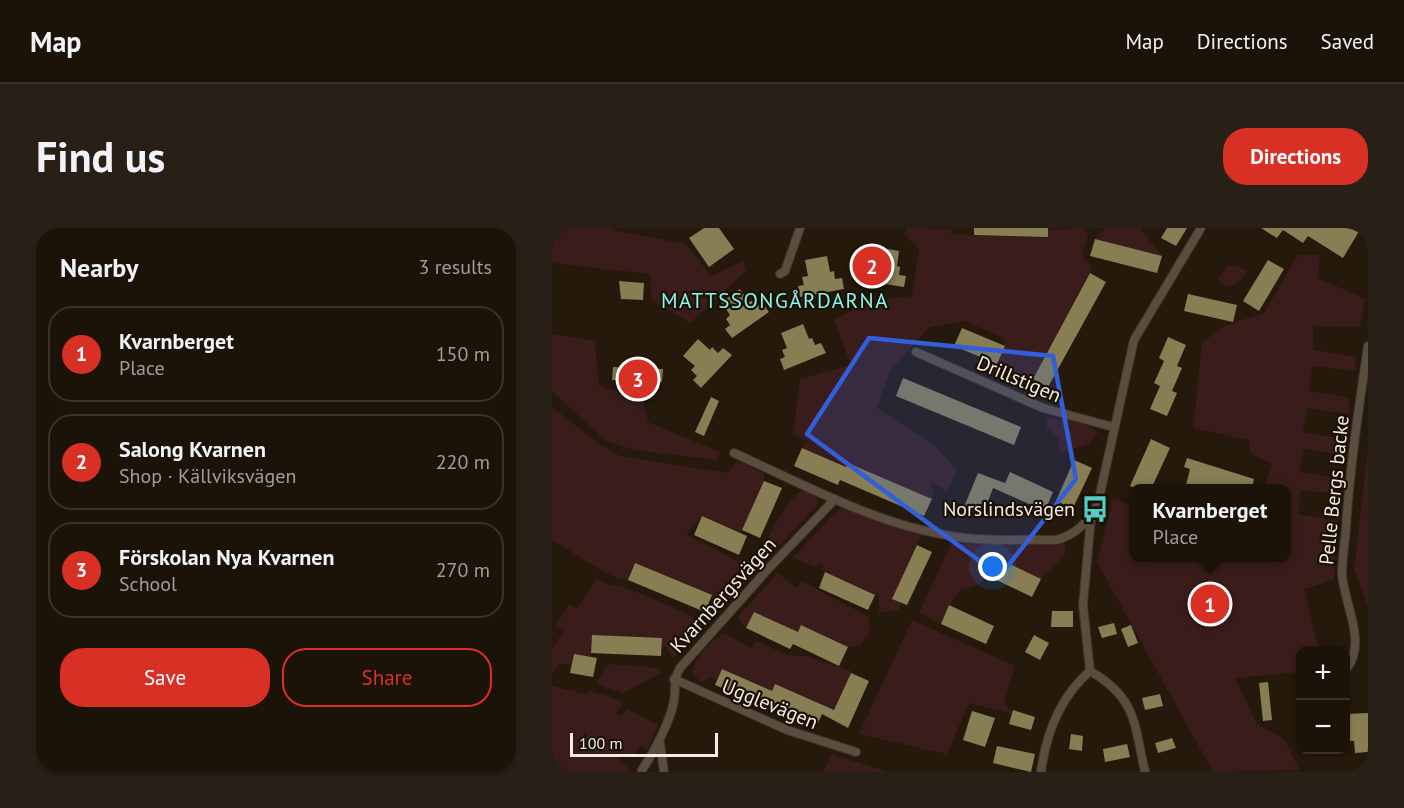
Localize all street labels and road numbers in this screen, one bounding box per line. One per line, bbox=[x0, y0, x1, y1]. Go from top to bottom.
street label: Drillstigen bbox=[973, 350, 1065, 408]
street label: Pelle Bergs backe bbox=[1313, 414, 1355, 566]
street label: Kvarnbergsvägen bbox=[664, 532, 782, 658]
street label: Ugglevägen bbox=[718, 673, 822, 735]

